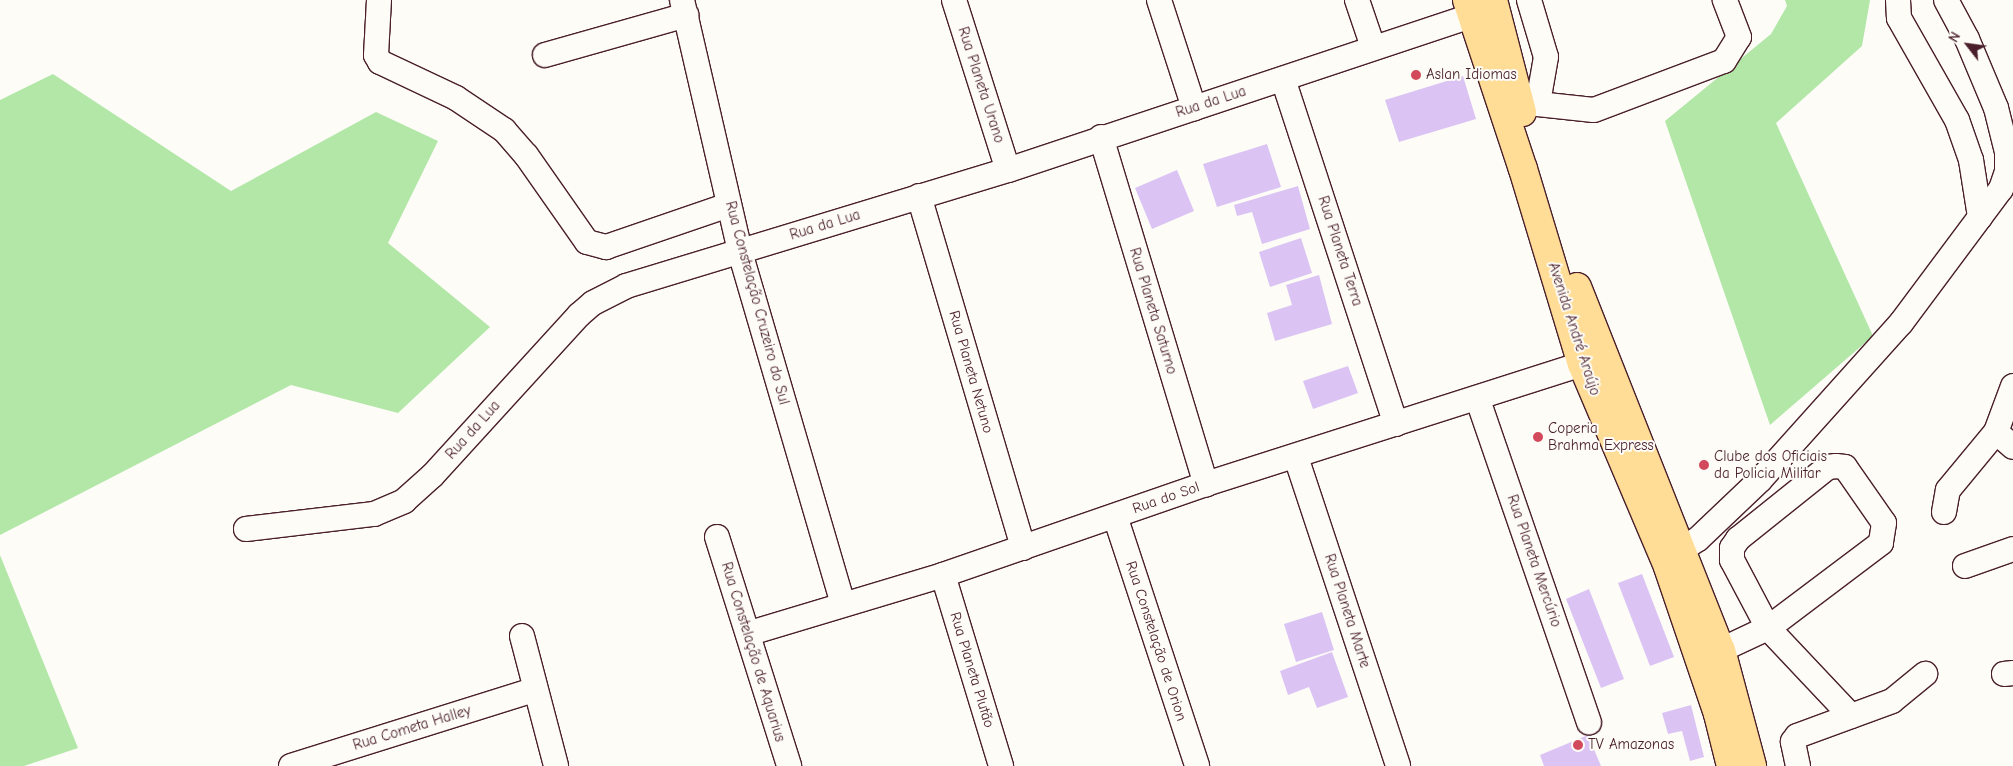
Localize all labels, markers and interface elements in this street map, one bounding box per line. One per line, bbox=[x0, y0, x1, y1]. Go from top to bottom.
north arrow bbox=[1943, 20, 1993, 70]
street label: Rua Planeta Urano bbox=[954, 25, 1008, 145]
text: N bbox=[1945, 29, 1964, 45]
place label: Aslan Idiomas bbox=[1426, 66, 1517, 84]
marker: Aslan Idiomas bbox=[1410, 69, 1422, 81]
street label: Rua da Lua bbox=[1174, 82, 1248, 122]
street label: Rua Planeta Terra bbox=[1314, 194, 1366, 308]
street label: Rua Constelação Cruzeiro do Sul bbox=[721, 199, 793, 407]
street label: Rua da Lua bbox=[788, 206, 862, 244]
street label: Rua Planeta Saturno bbox=[1125, 246, 1181, 376]
street label: Avenida André Araújo bbox=[1544, 260, 1604, 398]
street label: Rua Planeta Netuno bbox=[945, 309, 997, 435]
street label: Rua da Lua bbox=[442, 397, 504, 463]
place label: Coperia Brahma Express bbox=[1548, 419, 1654, 454]
marker: Coperia Brahma Express bbox=[1532, 431, 1544, 443]
place label: Clube dos Oficiais da Policia Militar bbox=[1714, 447, 1827, 482]
marker: Clube dos Oficiais da Policia Militar bbox=[1698, 459, 1710, 471]
street label: Rua do Sol bbox=[1130, 478, 1202, 518]
street label: Rua Planeta Mercúrio bbox=[1503, 492, 1565, 630]
street label: Rua Planeta Marte bbox=[1320, 552, 1374, 670]
street label: Rua Constelação de Orion bbox=[1122, 559, 1190, 723]
street label: Rua Constelação de Aquarius bbox=[717, 560, 789, 744]
street label: Rua Planeta Plutão bbox=[946, 610, 998, 730]
street label: Rua Cometa Halley bbox=[351, 702, 473, 754]
place label: TV Amazonas bbox=[1588, 736, 1674, 754]
marker: TV Amazonas bbox=[1572, 739, 1584, 751]

